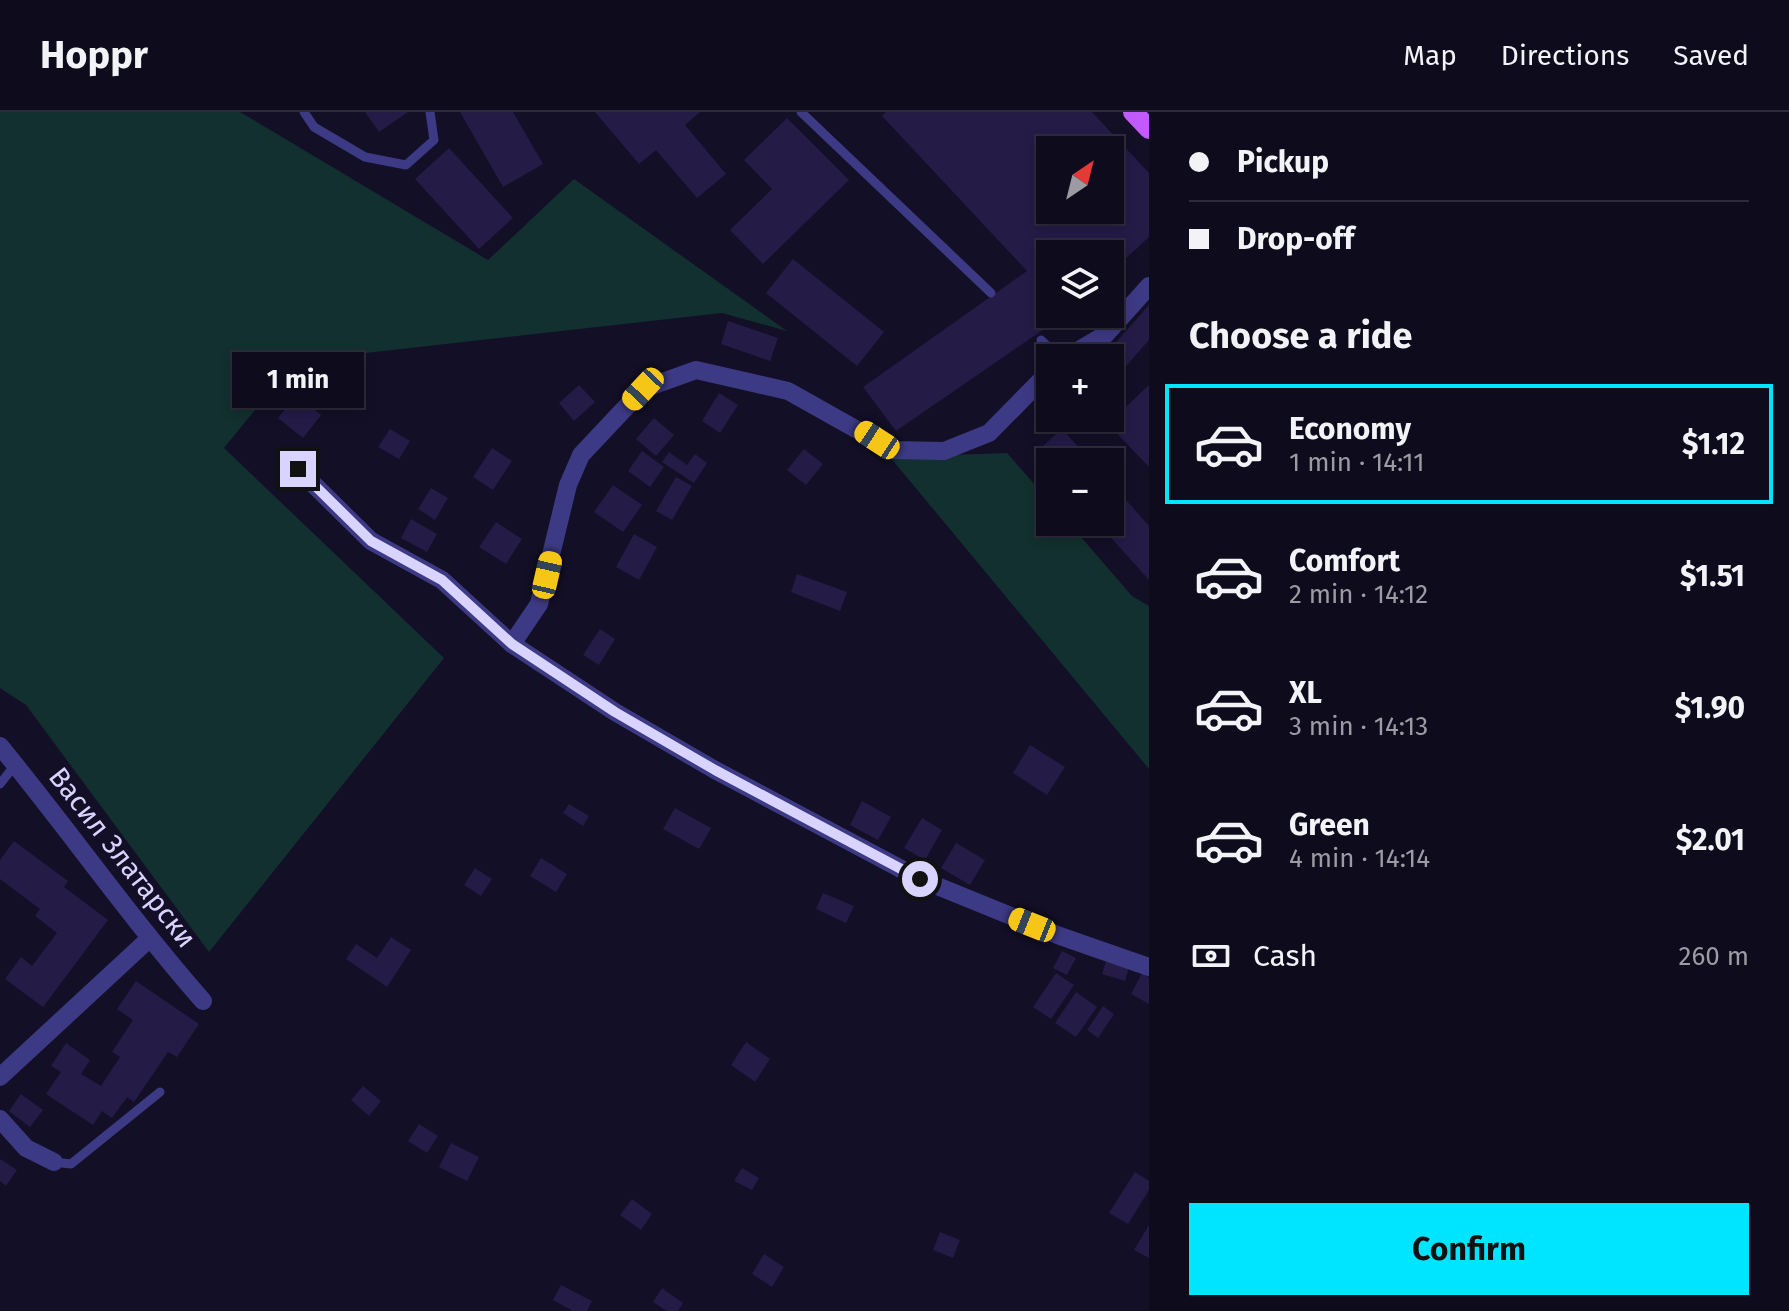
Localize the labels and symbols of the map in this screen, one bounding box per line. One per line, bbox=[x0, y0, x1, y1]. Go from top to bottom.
north arrow bbox=[1036, 136, 1124, 224]
callout: 1 min bbox=[232, 353, 364, 409]
car bbox=[618, 363, 668, 415]
car bbox=[850, 417, 904, 463]
route end bbox=[280, 451, 316, 487]
car bbox=[530, 549, 564, 601]
street label: Васил Златарски bbox=[42, 761, 203, 954]
route start bbox=[902, 861, 938, 897]
car bbox=[1005, 905, 1059, 945]

